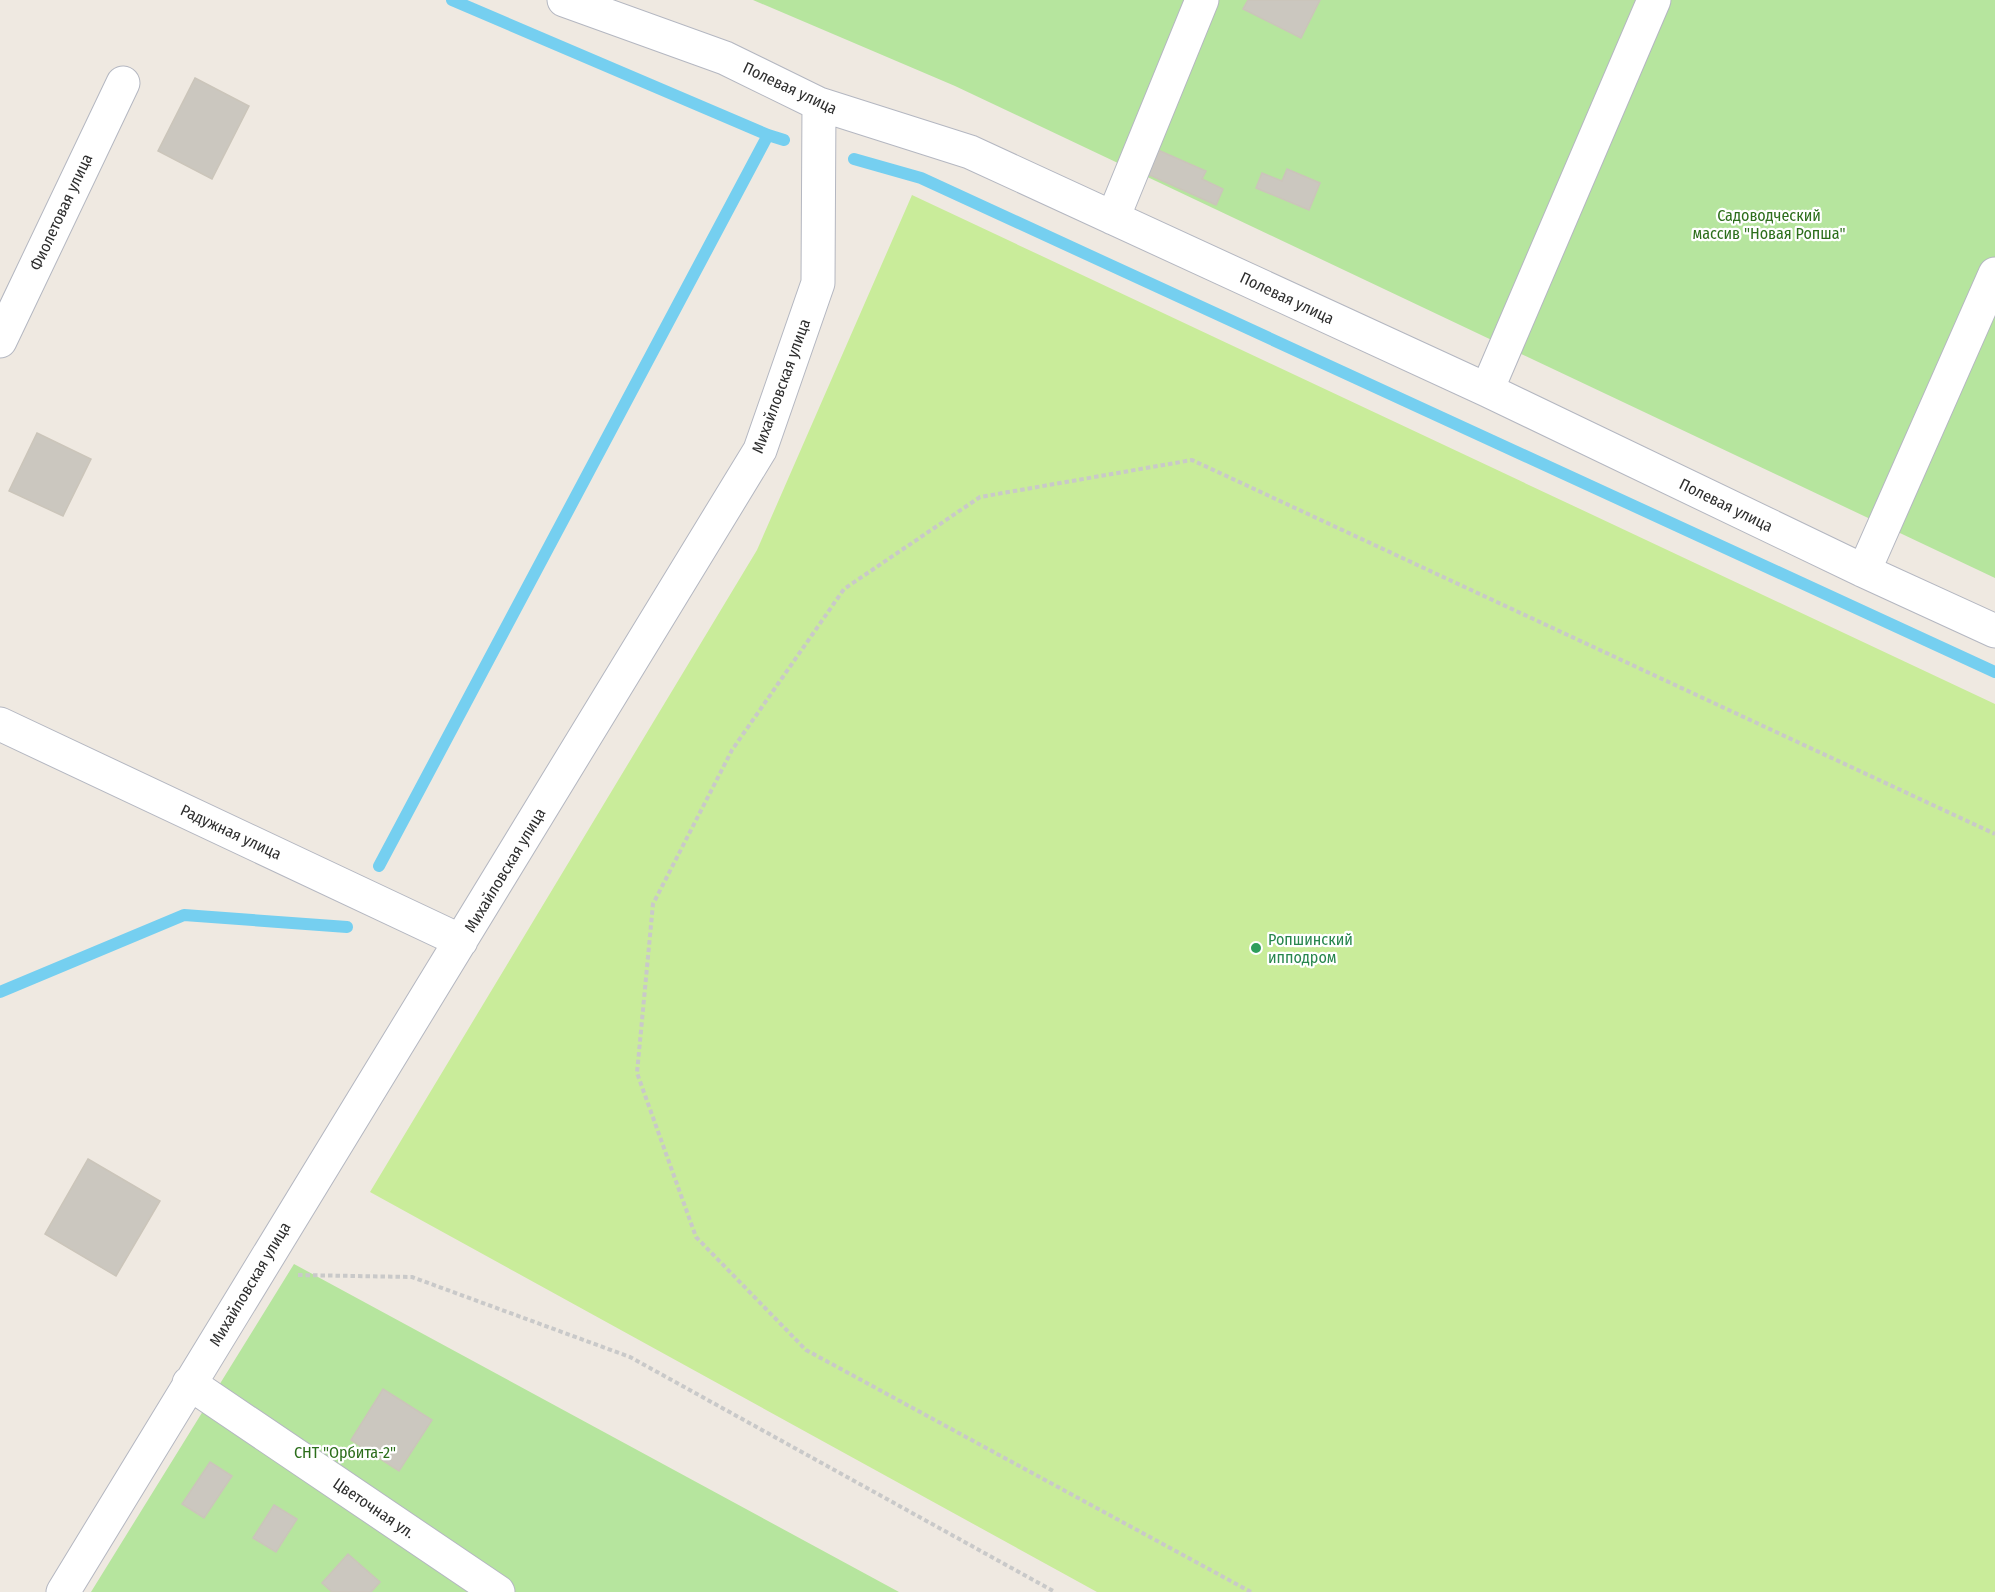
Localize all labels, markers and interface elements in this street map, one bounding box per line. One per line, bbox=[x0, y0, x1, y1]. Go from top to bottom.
street label: Полевая улица bbox=[740, 58, 840, 118]
street label: Фиолетовая улица bbox=[26, 151, 96, 273]
park label: Садоводческий массив "Новая Ропша" bbox=[1693, 206, 1845, 243]
street label: Полевая улица bbox=[1237, 268, 1337, 328]
street label: Михайловская улица bbox=[748, 316, 814, 456]
street label: Полевая улица bbox=[1676, 474, 1776, 536]
street label: Радужная улица bbox=[178, 800, 285, 864]
street label: Михайловская улица bbox=[460, 804, 550, 936]
place label: Ропшинский ипподром bbox=[1268, 930, 1353, 967]
marker: Ропшинский ипподром bbox=[1249, 941, 1263, 955]
street label: Михайловская улица bbox=[205, 1218, 295, 1350]
park label: СНТ "Орбита-2" bbox=[294, 1443, 396, 1462]
street label: Цветочная ул. bbox=[330, 1474, 418, 1542]

